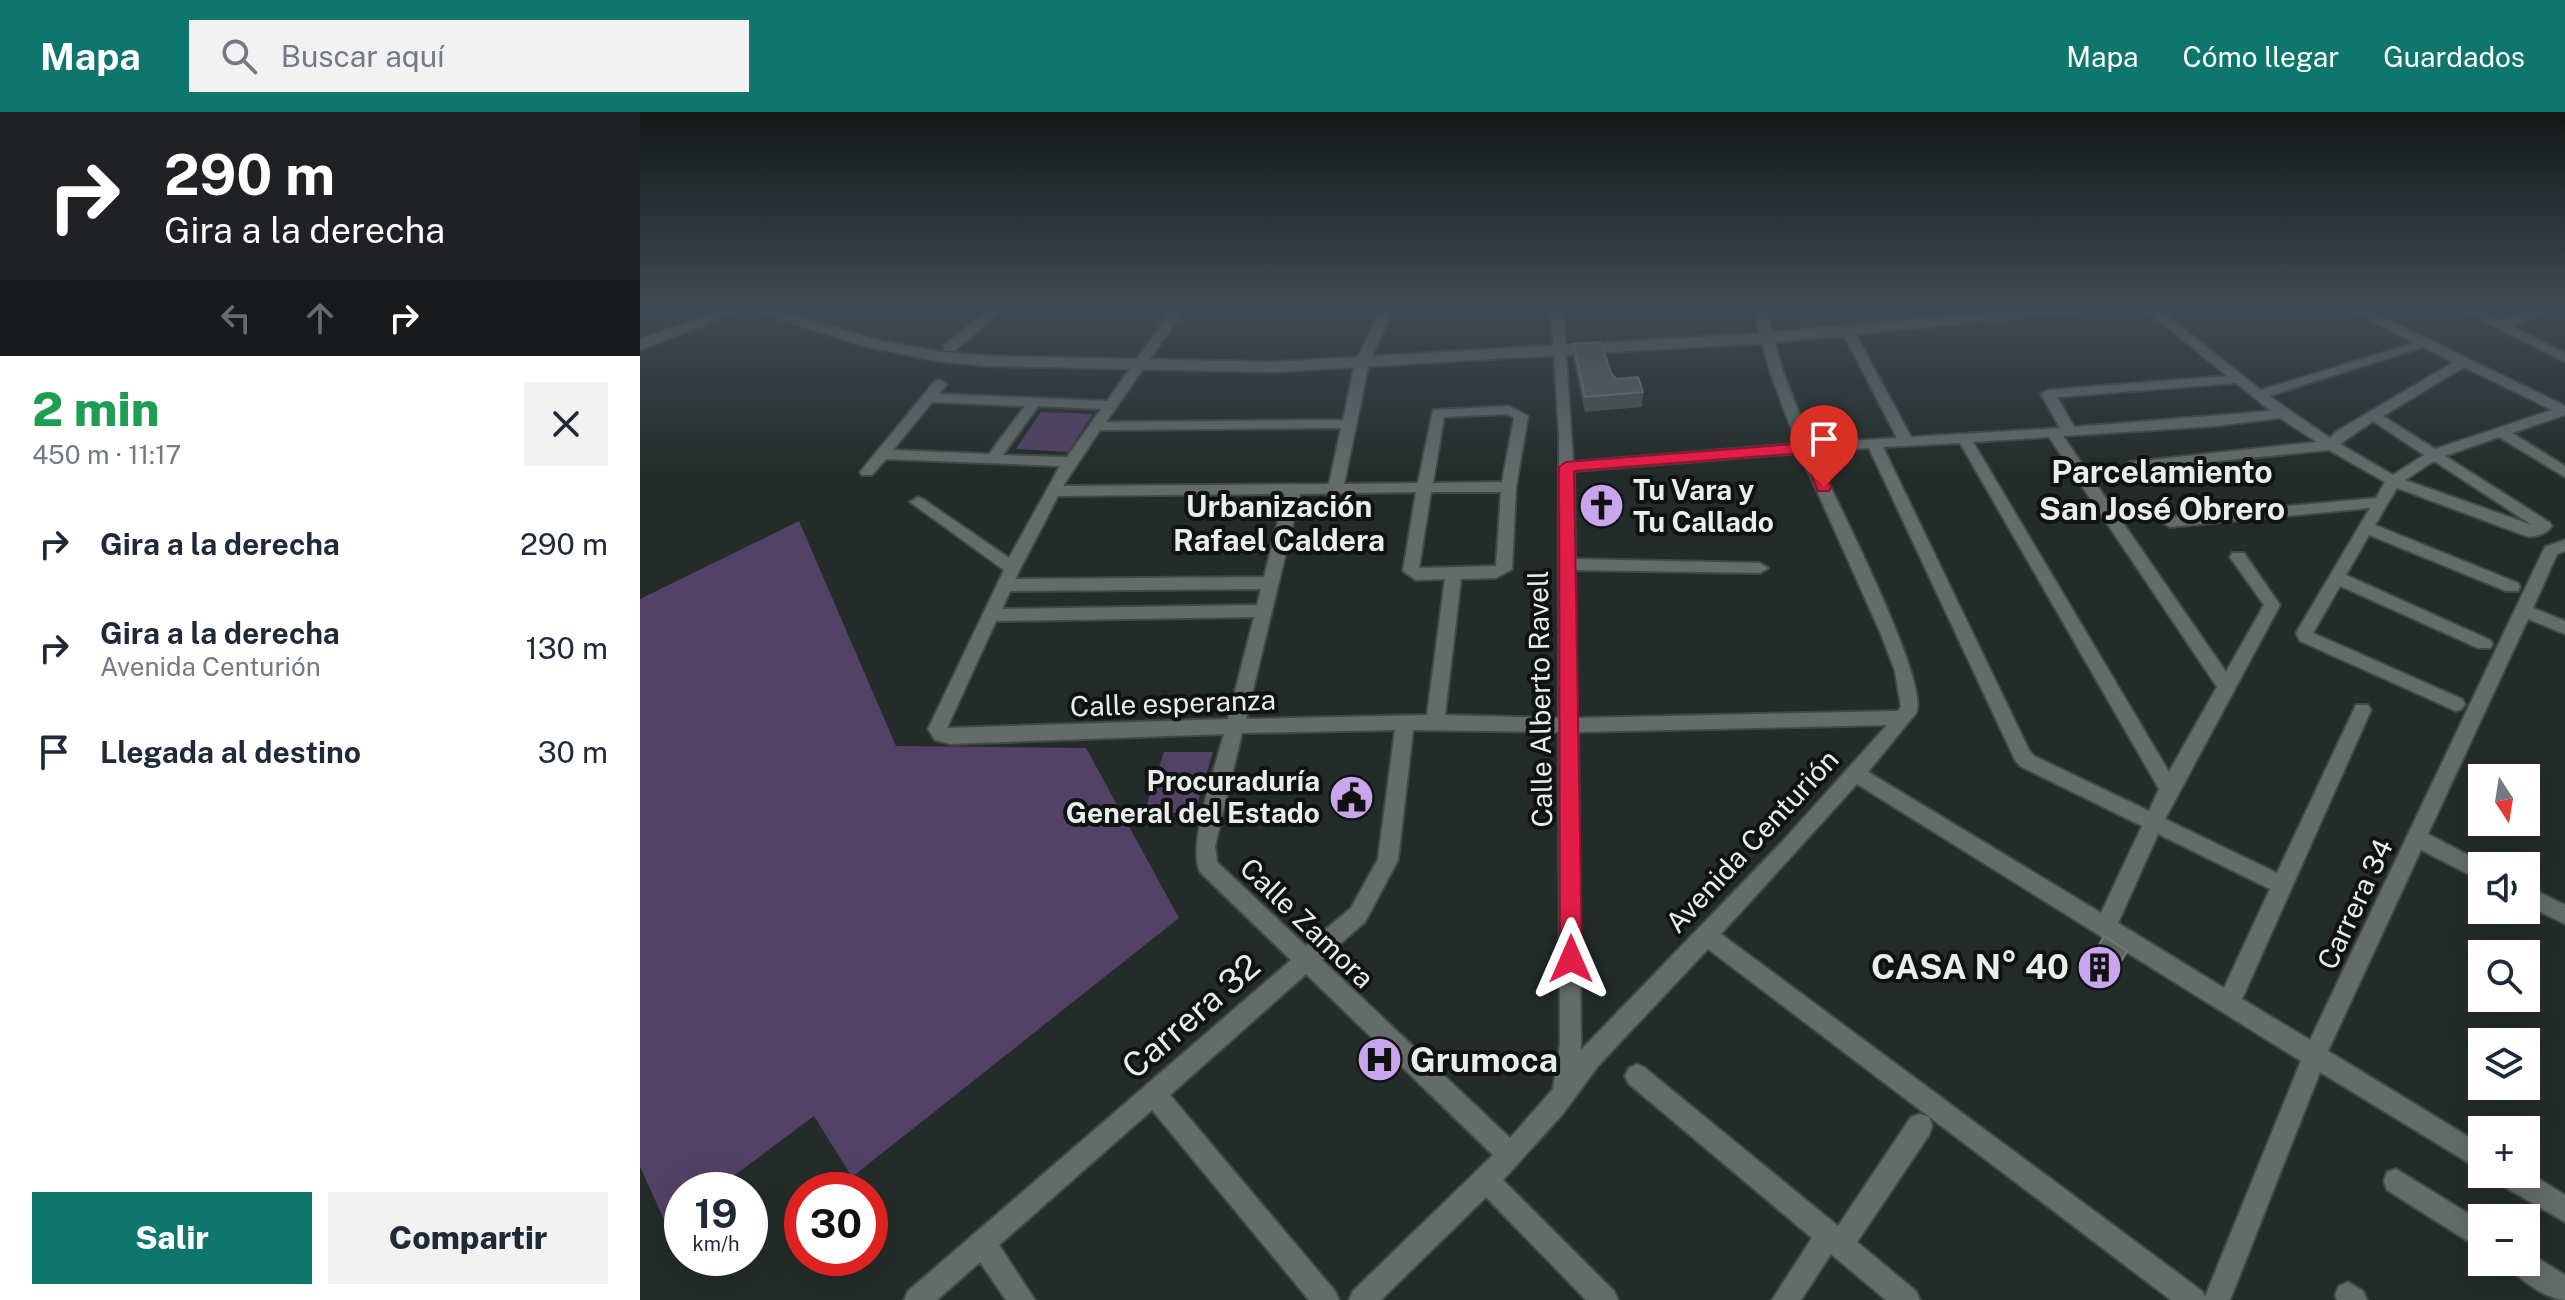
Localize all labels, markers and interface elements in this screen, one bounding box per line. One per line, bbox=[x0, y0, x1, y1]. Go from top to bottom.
search box bbox=[189, 20, 749, 92]
text: Mapa bbox=[40, 34, 141, 79]
icon: search bbox=[217, 34, 261, 78]
text: Buscar aquí bbox=[281, 38, 445, 74]
text: Mapa bbox=[2066, 40, 2138, 73]
text: Cómo llegar bbox=[2182, 40, 2339, 73]
text: Guardados bbox=[2383, 40, 2525, 73]
text: 290 m bbox=[164, 142, 335, 208]
icon: right bbox=[32, 144, 136, 248]
text: Gira a la derecha bbox=[164, 209, 445, 251]
icon: left bbox=[214, 296, 258, 340]
icon: ahead bbox=[298, 296, 342, 340]
icon: right bbox=[382, 296, 426, 340]
text: 2 min bbox=[32, 380, 160, 437]
button: close bbox=[524, 382, 608, 466]
pin bbox=[1790, 405, 1858, 487]
icon: arrive bbox=[1802, 417, 1846, 461]
text: 450 m · 11:17 bbox=[32, 439, 181, 470]
district label: Parcelamiento San José Obrero bbox=[2039, 453, 2285, 527]
place label: Tu Vara y Tu Callado bbox=[1633, 473, 1774, 538]
church icon: Tu Vara y Tu Callado bbox=[1578, 482, 1626, 530]
district label: Urbanización Rafael Caldera bbox=[1173, 488, 1385, 558]
icon: right bbox=[32, 522, 76, 566]
text: Gira a la derecha bbox=[100, 526, 340, 562]
text: 290 m bbox=[520, 526, 608, 562]
street label: Calle Alberto Ravell bbox=[1521, 570, 1558, 828]
text: Gira a la derecha bbox=[100, 615, 340, 651]
icon: right bbox=[32, 626, 76, 670]
text: 130 m bbox=[525, 630, 608, 666]
text: Avenida Centurión bbox=[100, 651, 321, 682]
street label: Calle esperanza bbox=[1069, 682, 1277, 723]
icon: arrive bbox=[32, 730, 76, 774]
text: Llegada al destino bbox=[100, 734, 361, 770]
text: 30 m bbox=[538, 734, 608, 770]
street label: Avenida Centurión bbox=[1659, 742, 1845, 939]
place label: Procuraduría General del Estado bbox=[1066, 764, 1320, 829]
north arrow bbox=[2468, 764, 2540, 836]
map controls bbox=[2468, 764, 2540, 1276]
public building icon: Procuraduría General del Estado bbox=[1327, 773, 1375, 821]
street label: Carrera 34 bbox=[2310, 833, 2399, 974]
street label: Calle Zamora bbox=[1234, 851, 1381, 994]
button: sound bbox=[2468, 852, 2540, 924]
position arrow bbox=[1529, 917, 1613, 1001]
button: search bbox=[2468, 940, 2540, 1012]
building icon: CASA N° 40 bbox=[2076, 943, 2124, 991]
street label: Carrera 32 bbox=[1114, 945, 1268, 1087]
place label: CASA N° 40 bbox=[1871, 947, 2069, 987]
button: layers bbox=[2468, 1028, 2540, 1100]
hospital icon: Grumoca bbox=[1355, 1036, 1403, 1084]
place label: Grumoca bbox=[1410, 1040, 1558, 1080]
button: + bbox=[2468, 1116, 2540, 1188]
speed limit sign: 30 bbox=[784, 1172, 888, 1276]
text: 19 bbox=[694, 1190, 738, 1237]
button: Salir bbox=[32, 1192, 312, 1284]
button: Compartir bbox=[328, 1192, 608, 1284]
button: − bbox=[2468, 1204, 2540, 1276]
text: km/h bbox=[692, 1232, 740, 1256]

